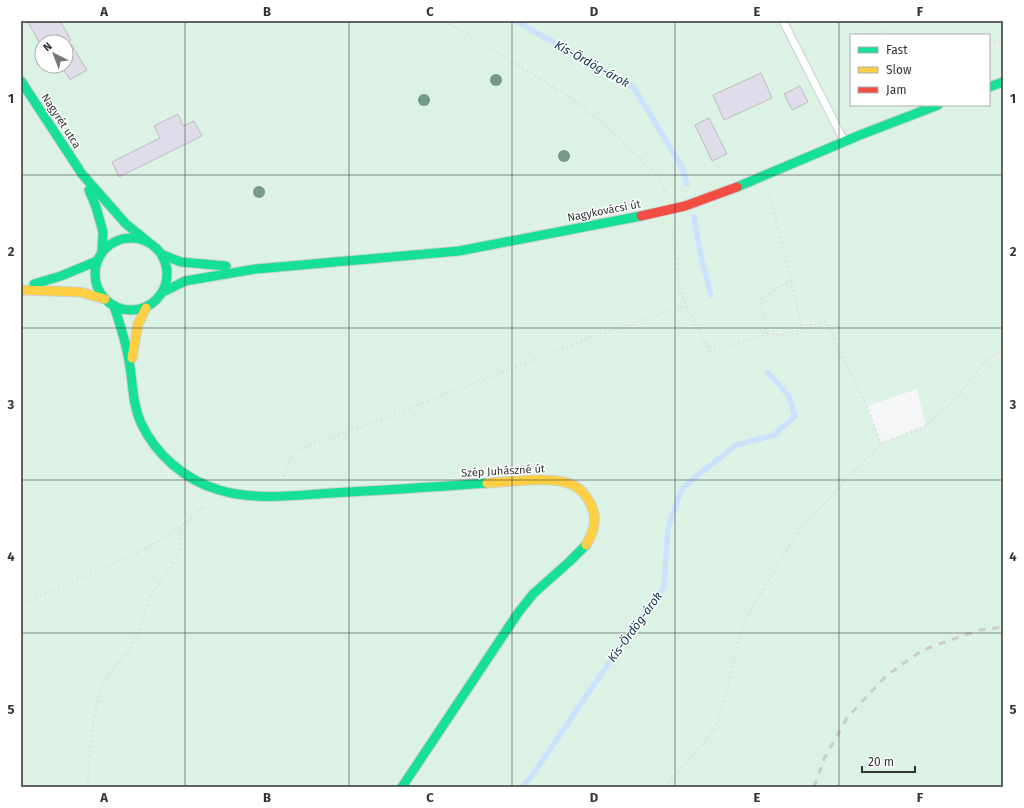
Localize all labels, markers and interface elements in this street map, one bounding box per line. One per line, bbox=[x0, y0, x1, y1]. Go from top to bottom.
text: A bbox=[99, 4, 108, 19]
text: B bbox=[263, 4, 271, 19]
text: C bbox=[426, 4, 434, 19]
text: D bbox=[590, 4, 599, 19]
text: E bbox=[754, 4, 761, 19]
text: F bbox=[917, 4, 924, 19]
north arrow bbox=[34, 34, 74, 74]
legend bbox=[850, 34, 990, 106]
water label: Kis-Ördög-árok bbox=[552, 36, 633, 91]
text: N bbox=[41, 40, 55, 54]
text: Fast bbox=[886, 43, 908, 57]
text: Slow bbox=[886, 63, 912, 77]
text: Jam bbox=[886, 83, 906, 97]
text: 1 bbox=[8, 91, 14, 106]
street label: Nagyrét utca bbox=[38, 91, 84, 151]
text: 1 bbox=[1010, 91, 1016, 106]
street label: Nagykovácsi út bbox=[566, 198, 642, 224]
text: 2 bbox=[8, 244, 15, 259]
text: 2 bbox=[1010, 244, 1017, 259]
text: 3 bbox=[7, 397, 15, 412]
text: 3 bbox=[1009, 397, 1017, 412]
street label: Szép Juhászné út bbox=[461, 462, 545, 480]
text: 4 bbox=[7, 549, 15, 564]
text: 4 bbox=[1009, 549, 1017, 564]
water label: Kis-Ördög-árok bbox=[603, 588, 665, 665]
text: 5 bbox=[8, 702, 15, 717]
text: 5 bbox=[1010, 702, 1017, 717]
scale bar bbox=[862, 748, 915, 774]
text: 20 m bbox=[868, 755, 894, 769]
text: A bbox=[99, 790, 108, 805]
text: B bbox=[263, 790, 271, 805]
text: C bbox=[426, 790, 434, 805]
text: D bbox=[590, 790, 599, 805]
text: E bbox=[754, 790, 761, 805]
text: F bbox=[917, 790, 924, 805]

